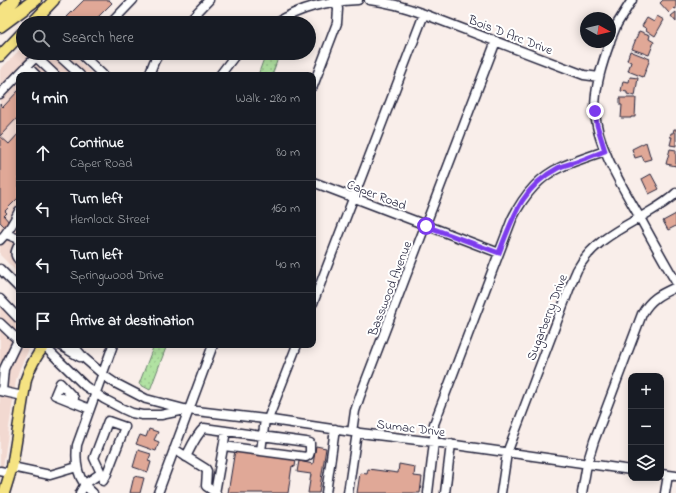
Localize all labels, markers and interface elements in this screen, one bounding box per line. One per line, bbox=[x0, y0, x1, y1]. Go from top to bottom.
street label: Bois D Arc Drive bbox=[465, 10, 555, 60]
north arrow bbox=[580, 12, 616, 48]
search box bbox=[16, 16, 316, 60]
icon: search bbox=[30, 27, 52, 49]
text: Search here bbox=[62, 27, 134, 49]
text: 4 min bbox=[32, 86, 68, 111]
text: Walk · 280 m bbox=[235, 89, 300, 108]
route end bbox=[586, 102, 604, 120]
text: Continue bbox=[70, 132, 124, 154]
icon: ahead bbox=[32, 142, 54, 164]
text: 80 m bbox=[276, 143, 300, 162]
text: Caper Road bbox=[70, 154, 133, 173]
street label: Caper Road bbox=[344, 175, 410, 216]
text: Turn left bbox=[70, 188, 123, 210]
icon: left bbox=[32, 198, 54, 220]
text: 160 m bbox=[271, 199, 300, 218]
text: Hemlock Street bbox=[70, 210, 150, 229]
route start bbox=[417, 217, 435, 235]
street label: Basswood Avenue bbox=[363, 238, 417, 340]
text: Turn left bbox=[70, 244, 123, 266]
icon: left bbox=[32, 254, 54, 276]
text: 40 m bbox=[276, 255, 300, 274]
text: Springwood Drive bbox=[70, 266, 164, 285]
street label: Sugarberry Drive bbox=[522, 271, 574, 364]
icon: arrive bbox=[32, 310, 54, 332]
text: Arrive at destination bbox=[70, 310, 194, 332]
map controls bbox=[628, 373, 664, 481]
button: + bbox=[628, 373, 664, 409]
button: − bbox=[628, 409, 664, 445]
street label: Sumac Drive bbox=[375, 415, 446, 442]
button: layers bbox=[628, 445, 664, 481]

